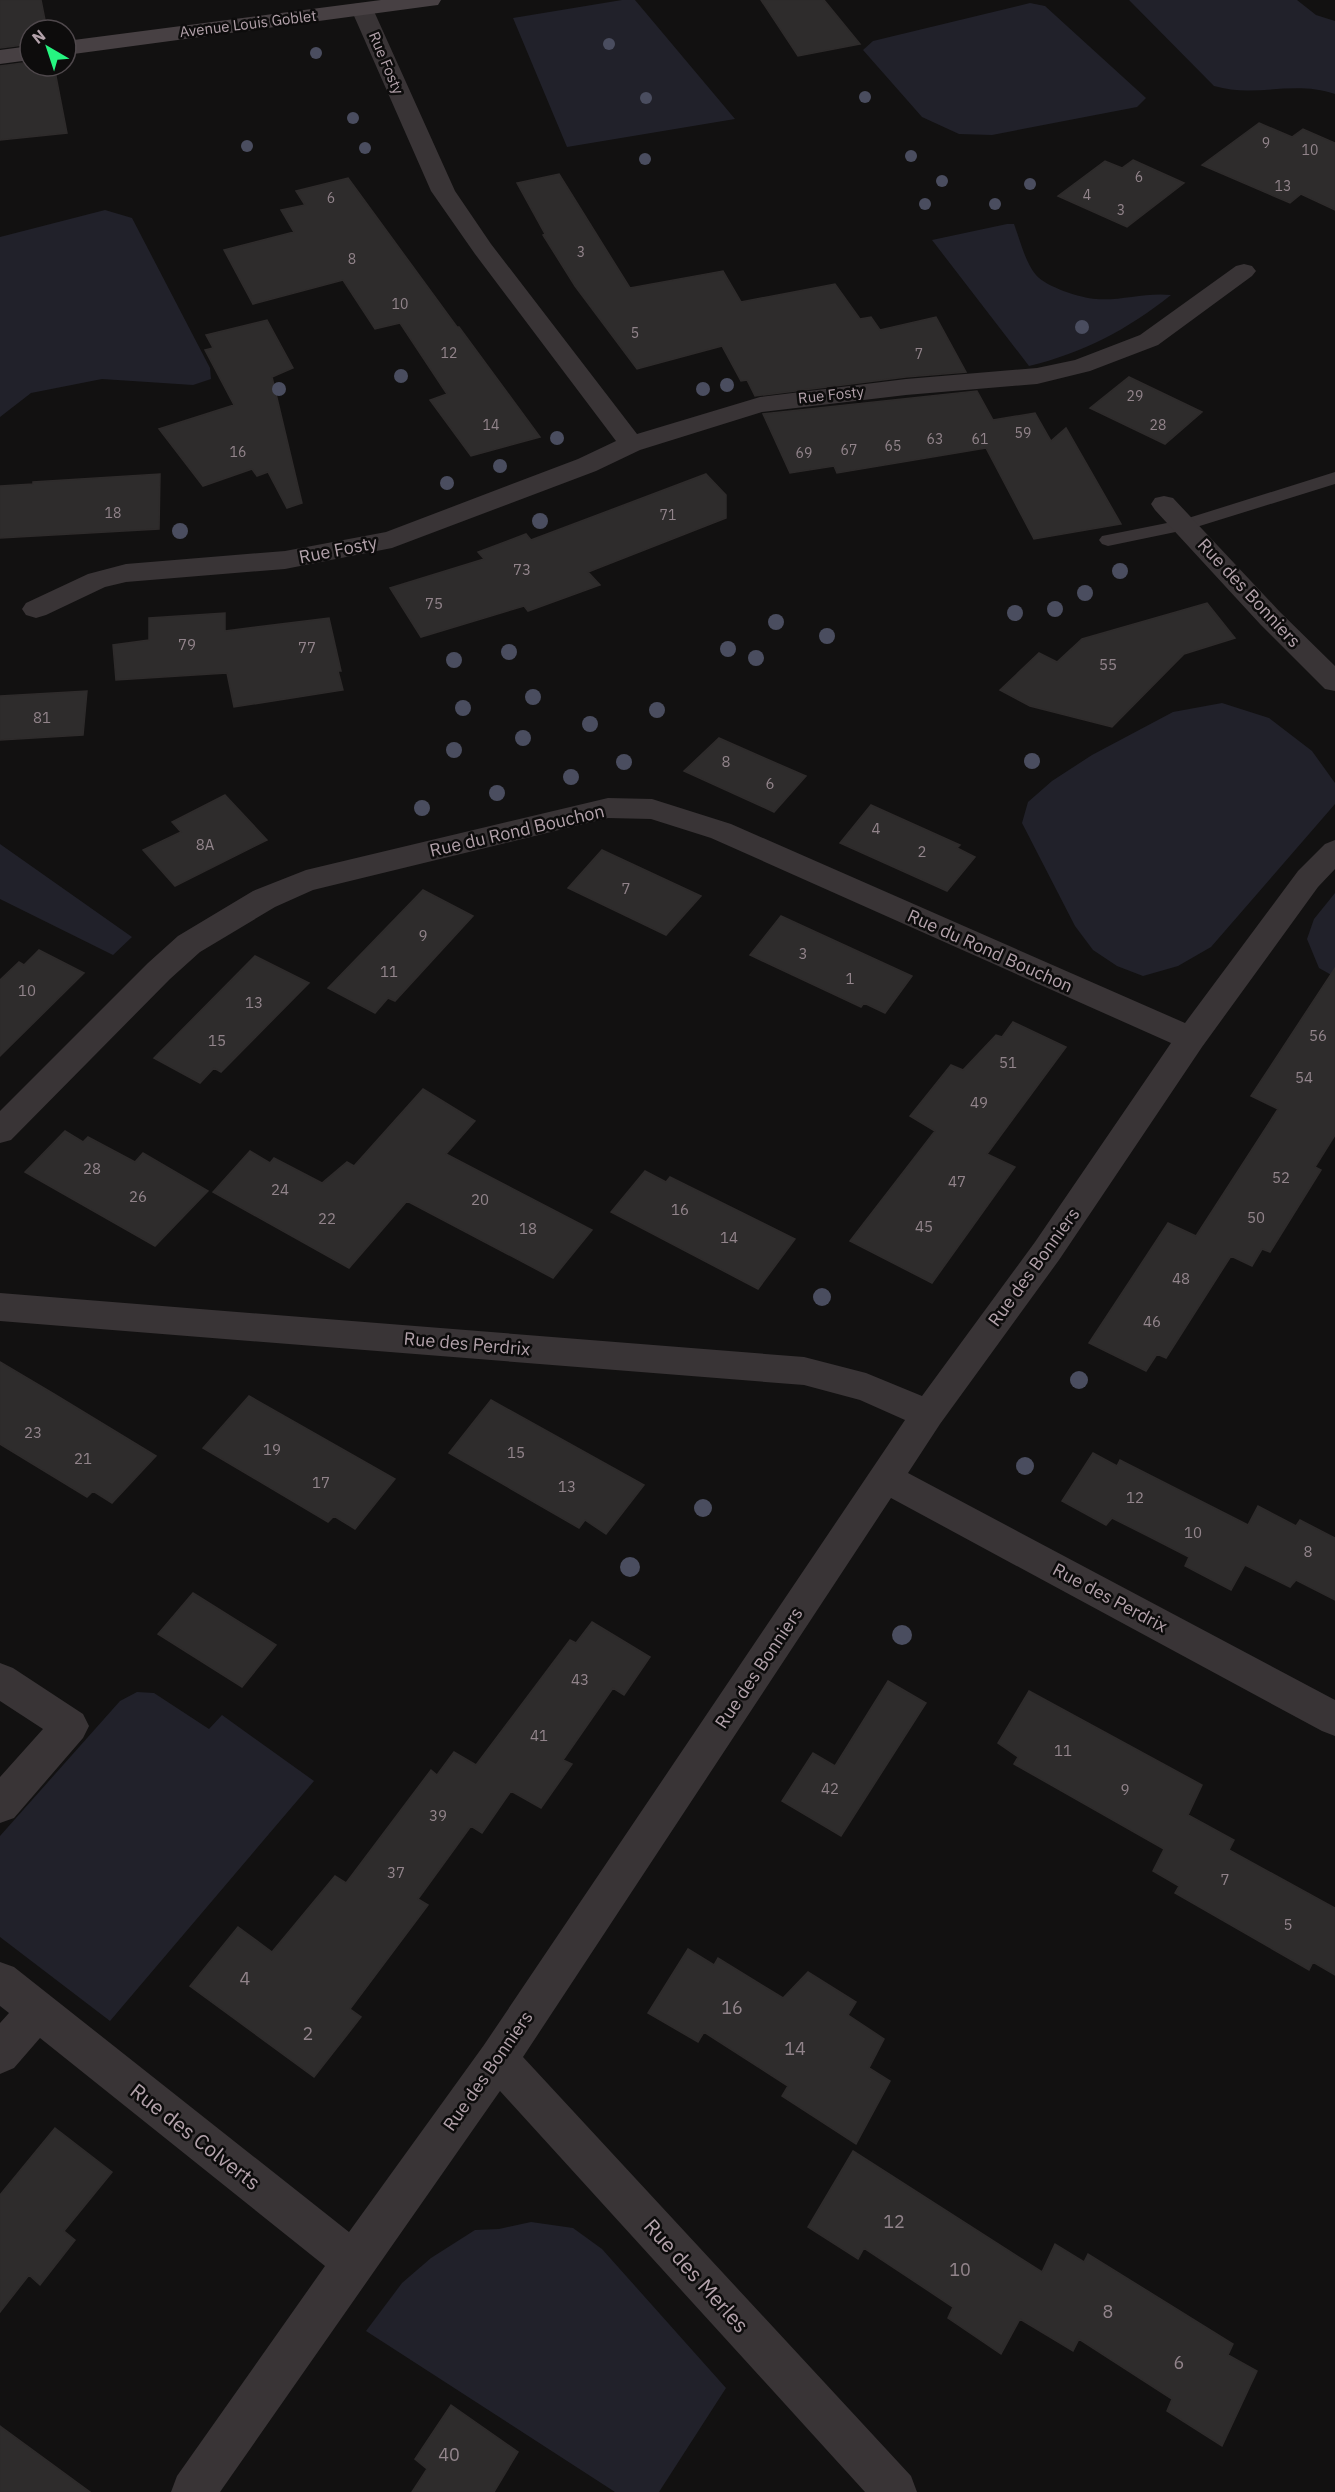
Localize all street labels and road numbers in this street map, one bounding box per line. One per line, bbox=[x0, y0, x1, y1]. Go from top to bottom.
street label: Avenue Louis Goblet bbox=[178, 6, 317, 41]
street label: Rue Fosty bbox=[365, 29, 408, 97]
street label: Rue Fosty bbox=[797, 382, 865, 407]
street label: Rue Fosty bbox=[297, 531, 379, 568]
street label: Rue des Bonniers bbox=[1193, 533, 1306, 652]
street label: Rue du Rond Bouchon bbox=[427, 799, 607, 862]
street label: Rue du Rond Bouchon bbox=[904, 904, 1076, 997]
street label: Rue des Bonniers bbox=[983, 1203, 1084, 1331]
street label: Rue des Perdrix bbox=[403, 1327, 531, 1360]
street label: Rue des Perdrix bbox=[1049, 1558, 1172, 1637]
street label: Rue des Bonniers bbox=[710, 1603, 808, 1733]
street label: Rue des Bonniers bbox=[438, 2006, 538, 2135]
street label: Rue des Colverts bbox=[125, 2076, 267, 2196]
street label: Rue des Merles bbox=[638, 2212, 755, 2338]

